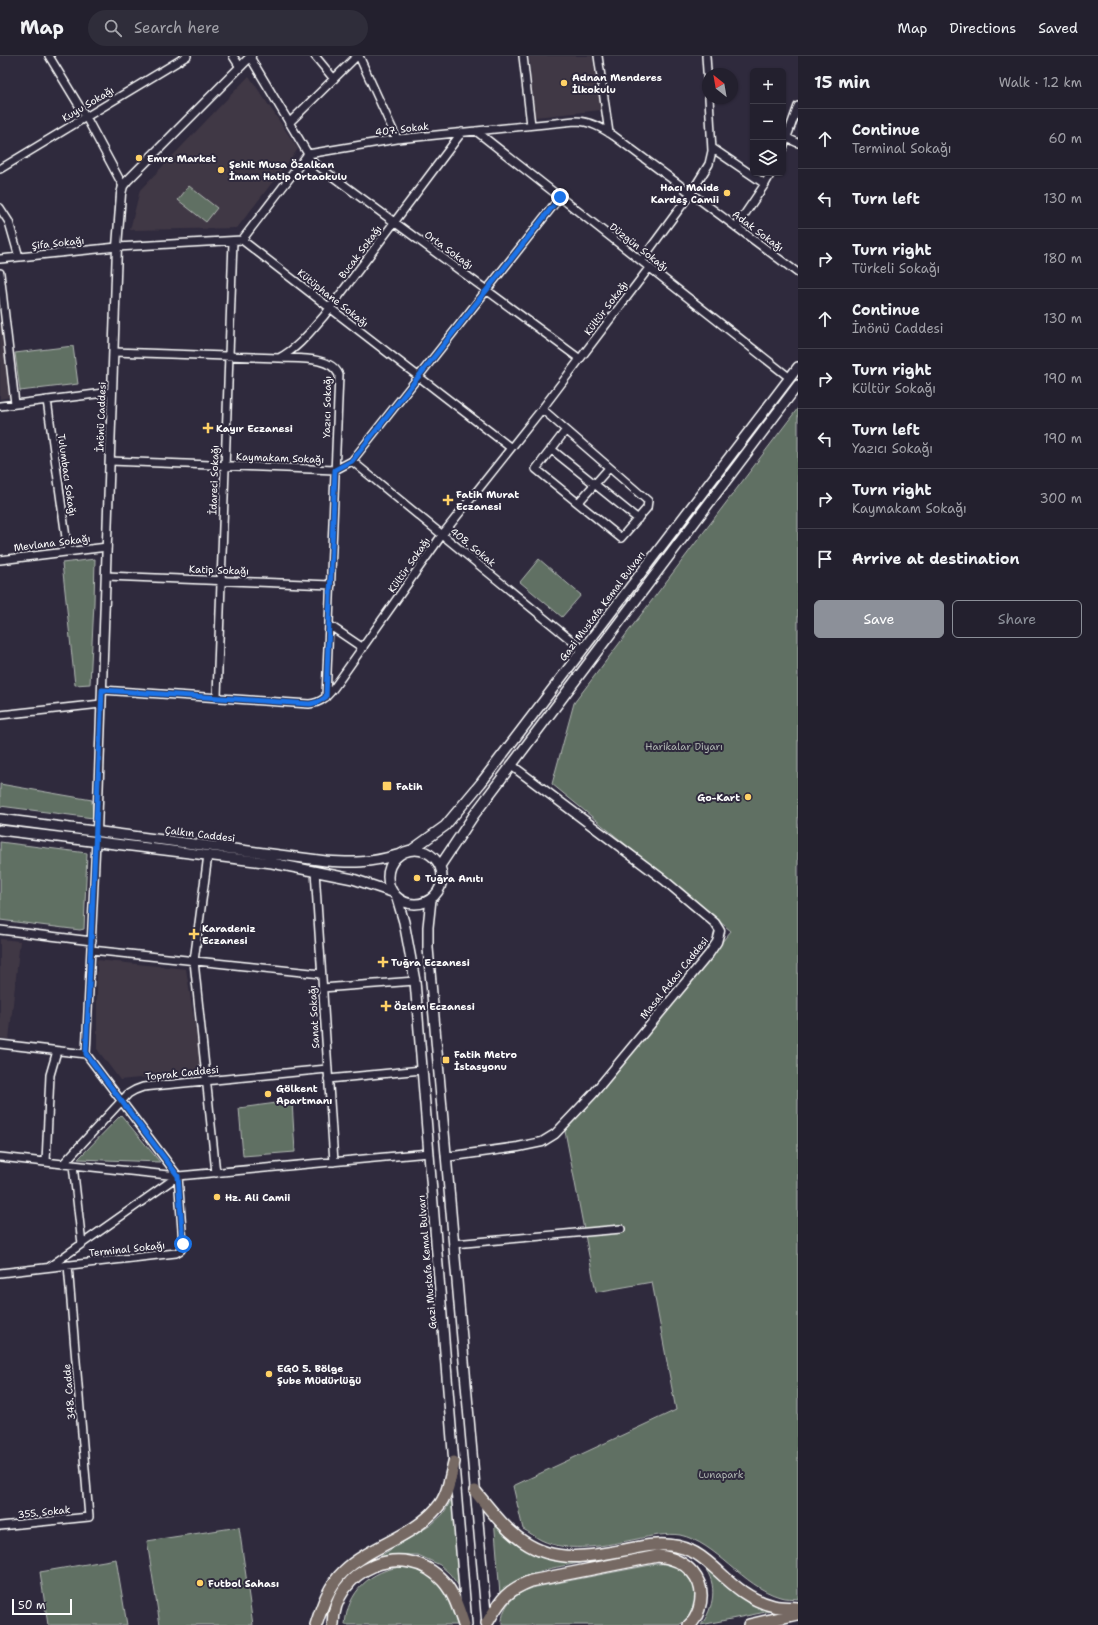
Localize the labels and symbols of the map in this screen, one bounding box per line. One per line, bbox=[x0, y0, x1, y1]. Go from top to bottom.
north arrow bbox=[702, 68, 738, 104]
place label: Adnan Menderes İlkokulu bbox=[572, 71, 662, 96]
marker: Adnan Menderes İlkokulu bbox=[559, 78, 569, 88]
street label: Kuyu Sokağı bbox=[60, 83, 116, 125]
street label: 407. Sokak bbox=[374, 119, 430, 139]
place label: Emre Market bbox=[147, 152, 216, 165]
marker: Emre Market bbox=[134, 153, 144, 163]
place label: Şehit Musa Özalkan İmam Hatip Ortaokulu bbox=[229, 158, 347, 183]
marker: Şehit Musa Özalkan İmam Hatip Ortaokulu bbox=[216, 165, 226, 175]
place label: Hacı Maide Kardeş Camii bbox=[651, 181, 719, 206]
route end bbox=[551, 188, 569, 206]
marker: Hacı Maide Kardeş Camii bbox=[722, 188, 732, 198]
street label: Adak Sokağı bbox=[730, 208, 786, 254]
street label: Düzgün Sokağı bbox=[607, 220, 671, 274]
street label: Bucak Sokağı bbox=[336, 223, 384, 281]
street label: Orta Sokağı bbox=[422, 228, 476, 272]
street label: Şifa Sokağı bbox=[31, 234, 85, 252]
street label: Kütüphane Sokağı bbox=[295, 266, 371, 330]
street label: Kültür Sokağı bbox=[581, 278, 631, 338]
street label: Yazıcı Sokağı bbox=[320, 376, 334, 438]
street label: İnönü Caddesi bbox=[93, 381, 109, 452]
place label: Kayır Eczanesi bbox=[216, 422, 293, 435]
marker: Kayır Eczanesi bbox=[203, 423, 213, 433]
street label: Tulumbacı Sokağı bbox=[55, 433, 79, 517]
street label: İdareci Sokağı bbox=[206, 445, 222, 515]
street label: Kaymakam Sokağı bbox=[236, 450, 324, 466]
place label: Fatih Murat Eczanesi bbox=[456, 488, 519, 513]
marker: Fatih Murat Eczanesi bbox=[443, 495, 453, 505]
street label: 408. Sokak bbox=[448, 525, 499, 570]
street label: Mevlana Sokağı bbox=[13, 532, 91, 554]
street label: Kültür Sokağı bbox=[385, 535, 433, 595]
street label: Gazi Mustafa Kemal Bulvarı bbox=[556, 548, 648, 664]
street label: Katip Sokağı bbox=[189, 562, 249, 578]
park label: Harikalar Diyarı bbox=[645, 740, 723, 753]
marker: Fatih bbox=[381, 780, 393, 792]
place label: Fatih bbox=[396, 780, 423, 793]
place label: Go-Kart bbox=[697, 791, 740, 804]
marker: Go-Kart bbox=[743, 792, 753, 802]
street label: Çalkın Caddesi bbox=[164, 823, 236, 845]
place label: Tuğra Anıtı bbox=[425, 872, 483, 885]
marker: Tuğra Anıtı bbox=[412, 873, 422, 883]
place label: Karadeniz Eczanesi bbox=[202, 922, 256, 947]
marker: Karadeniz Eczanesi bbox=[189, 929, 199, 939]
street label: Masal Adası Caddesi bbox=[637, 934, 711, 1022]
place label: Tuğra Eczanesi bbox=[391, 956, 470, 969]
marker: Tuğra Eczanesi bbox=[378, 957, 388, 967]
street label: Sanat Sokağı bbox=[306, 985, 322, 1049]
place label: Özlem Eczanesi bbox=[394, 1000, 475, 1013]
marker: Özlem Eczanesi bbox=[381, 1001, 391, 1011]
place label: Fatih Metro İstasyonu bbox=[454, 1048, 517, 1073]
marker: Fatih Metro İstasyonu bbox=[441, 1055, 451, 1065]
street label: Toprak Caddesi bbox=[145, 1063, 220, 1083]
place label: Gölkent Apartmanı bbox=[276, 1082, 332, 1107]
marker: Gölkent Apartmanı bbox=[263, 1089, 273, 1099]
place label: Hz. Ali Camii bbox=[225, 1191, 290, 1204]
marker: Hz. Ali Camii bbox=[212, 1192, 222, 1202]
street label: Gazi Mustafa Kemal Bulvarı bbox=[415, 1194, 439, 1330]
route start bbox=[174, 1235, 192, 1253]
street label: Terminal Sokağı bbox=[88, 1239, 166, 1259]
place label: EGO 5. Bölge Şube Müdürlüğü bbox=[277, 1362, 361, 1387]
street label: 348. Cadde bbox=[60, 1363, 78, 1421]
marker: EGO 5. Bölge Şube Müdürlüğü bbox=[264, 1369, 274, 1379]
park label: Lunapark bbox=[699, 1468, 744, 1481]
street label: 355. Sokak bbox=[17, 1503, 71, 1521]
place label: Futbol Sahası bbox=[208, 1577, 279, 1590]
marker: Futbol Sahası bbox=[195, 1578, 205, 1588]
scale bar bbox=[12, 1597, 72, 1616]

